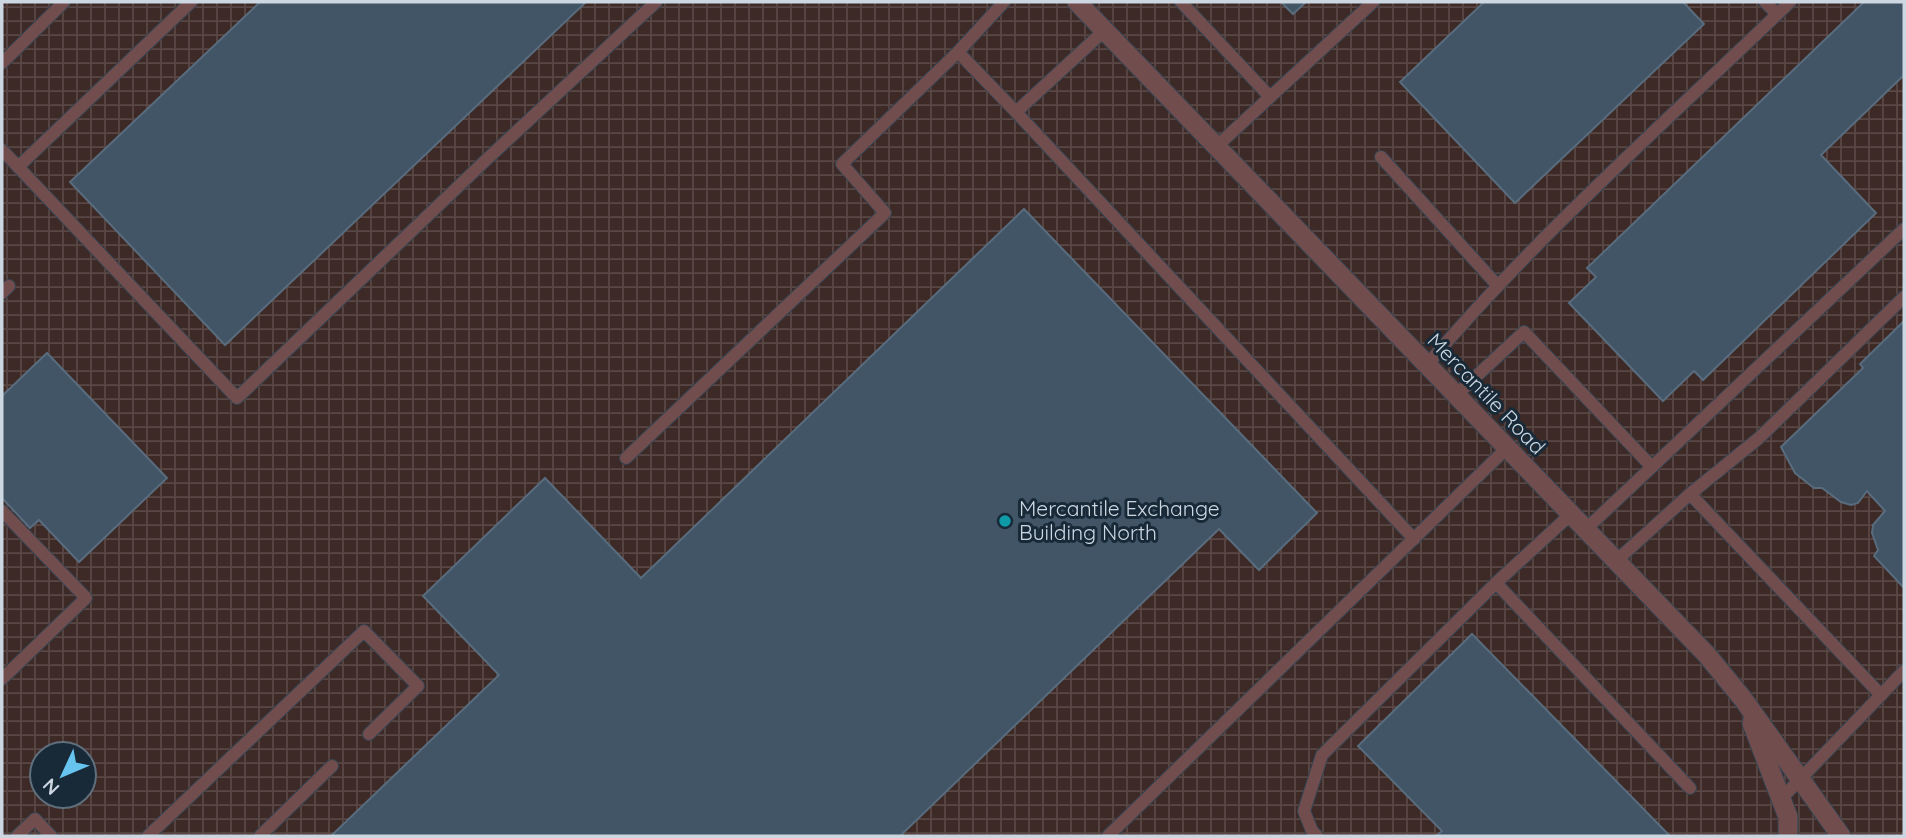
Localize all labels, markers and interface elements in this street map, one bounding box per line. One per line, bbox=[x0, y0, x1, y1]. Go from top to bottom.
street label: Mercantile Road bbox=[1422, 327, 1551, 459]
place label: Mercantile Exchange Building North bbox=[1019, 495, 1220, 545]
marker: Mercantile Exchange Building North bbox=[997, 513, 1013, 529]
north arrow bbox=[28, 740, 98, 810]
text: N bbox=[37, 773, 64, 800]

